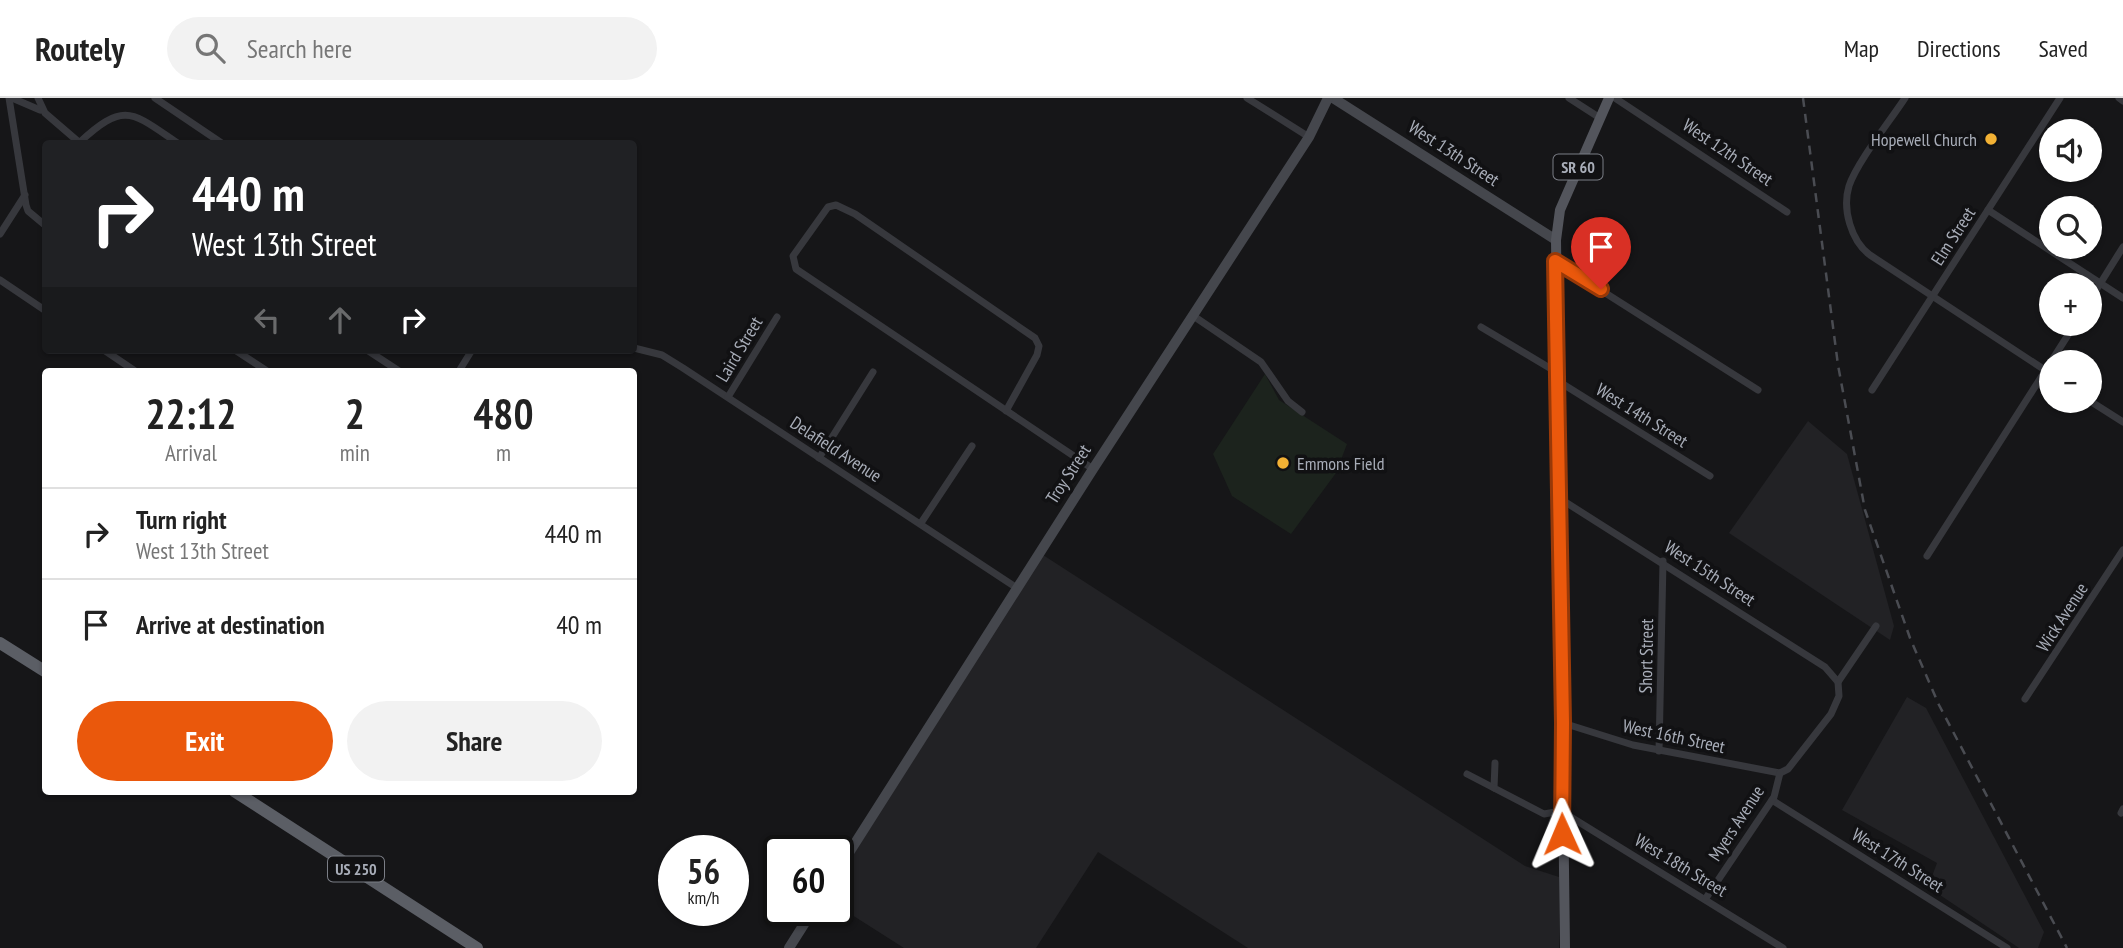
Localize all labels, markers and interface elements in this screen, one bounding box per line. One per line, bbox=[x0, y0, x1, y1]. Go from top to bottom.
search box bbox=[167, 17, 657, 80]
text: Routely bbox=[35, 27, 125, 70]
icon: search bbox=[191, 29, 229, 67]
text: Search here bbox=[247, 32, 352, 65]
text: Map bbox=[1844, 33, 1879, 64]
text: Directions bbox=[1917, 33, 2001, 64]
text: Saved bbox=[2039, 33, 2088, 64]
street label: West 12th Street bbox=[1679, 113, 1778, 191]
street label: West 13th Street bbox=[1404, 115, 1504, 191]
map controls bbox=[2039, 119, 2102, 413]
button: sound bbox=[2039, 119, 2102, 182]
place label: Hopewell Church bbox=[1871, 128, 1977, 151]
marker: Hopewell Church bbox=[1983, 131, 1999, 147]
road number: SR 60 bbox=[1554, 155, 1602, 180]
text: 440 m bbox=[192, 161, 305, 225]
icon: right bbox=[77, 168, 168, 259]
button: search bbox=[2039, 196, 2102, 259]
street label: Elm Street bbox=[1926, 203, 1980, 269]
pin bbox=[1571, 217, 1631, 289]
text: West 13th Street bbox=[192, 223, 377, 265]
icon: arrive bbox=[1582, 228, 1620, 266]
button: + bbox=[2039, 273, 2102, 336]
icon: left bbox=[248, 301, 286, 339]
icon: ahead bbox=[321, 301, 359, 339]
icon: right bbox=[394, 301, 432, 339]
street label: Laird Street bbox=[711, 312, 767, 386]
button: − bbox=[2039, 350, 2102, 413]
street label: West 14th Street bbox=[1592, 378, 1692, 452]
text: 22:12 bbox=[145, 386, 236, 441]
text: 2 bbox=[345, 386, 365, 441]
text: 480 bbox=[473, 386, 534, 441]
street label: Delafield Avenue bbox=[786, 411, 886, 487]
text: Arrival bbox=[165, 438, 217, 467]
text: min bbox=[340, 438, 370, 467]
text: m bbox=[496, 438, 511, 467]
street label: Troy Street bbox=[1040, 440, 1096, 508]
place label: Emmons Field bbox=[1297, 452, 1385, 475]
marker: Emmons Field bbox=[1275, 455, 1291, 471]
text: Turn right bbox=[136, 503, 227, 536]
icon: right bbox=[77, 515, 115, 553]
text: 440 m bbox=[544, 517, 602, 550]
street label: West 15th Street bbox=[1660, 535, 1760, 611]
text: West 13th Street bbox=[136, 536, 269, 565]
street label: Wick Avenue bbox=[2031, 578, 2093, 656]
icon: arrive bbox=[77, 606, 115, 644]
text: Arrive at destination bbox=[136, 608, 325, 641]
text: 40 m bbox=[556, 608, 602, 641]
street label: Short Street bbox=[1634, 618, 1658, 694]
button: Exit bbox=[77, 701, 333, 781]
button: Share bbox=[347, 701, 602, 781]
street label: West 16th Street bbox=[1621, 714, 1727, 758]
street label: Myers Avenue bbox=[1703, 781, 1769, 865]
position arrow bbox=[1525, 797, 1599, 871]
street label: West 17th Street bbox=[1848, 823, 1948, 897]
street label: West 18th Street bbox=[1631, 828, 1731, 902]
speed limit sign: 60 bbox=[763, 835, 854, 926]
text: 56 bbox=[687, 848, 720, 894]
road number: US 250 bbox=[328, 856, 384, 882]
text: km/h bbox=[688, 886, 719, 909]

